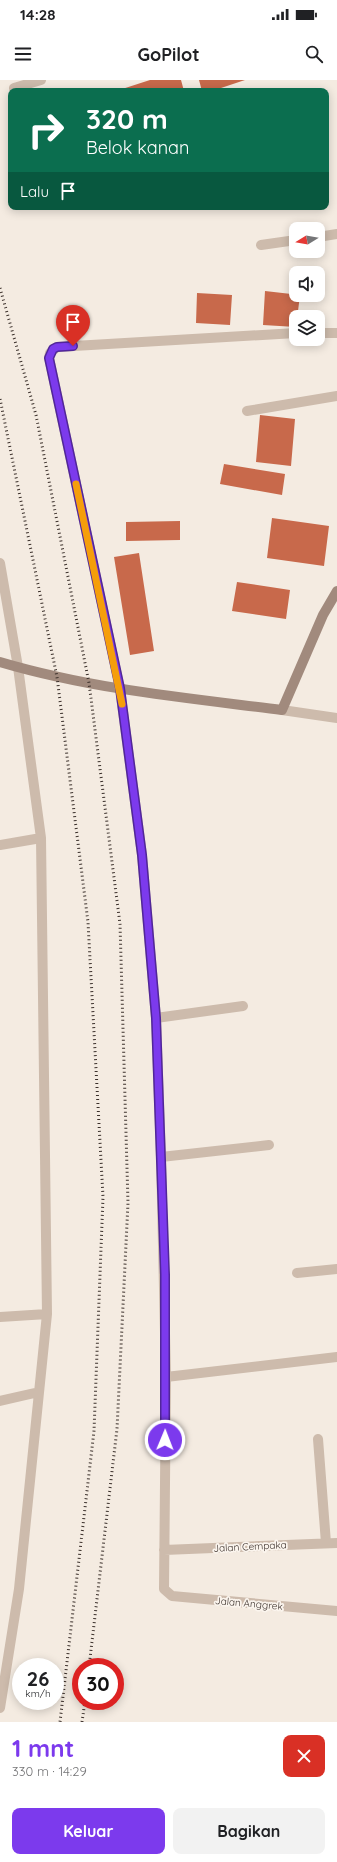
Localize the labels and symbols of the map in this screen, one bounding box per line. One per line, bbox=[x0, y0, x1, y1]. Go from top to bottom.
north arrow bbox=[289, 222, 325, 258]
pin bbox=[56, 305, 90, 346]
position arrow bbox=[144, 1419, 186, 1461]
street label: Jalan Cempaka bbox=[213, 1538, 287, 1555]
street label: Jalan Anggrek bbox=[215, 1594, 283, 1613]
speed limit sign: 30 bbox=[72, 1658, 124, 1710]

